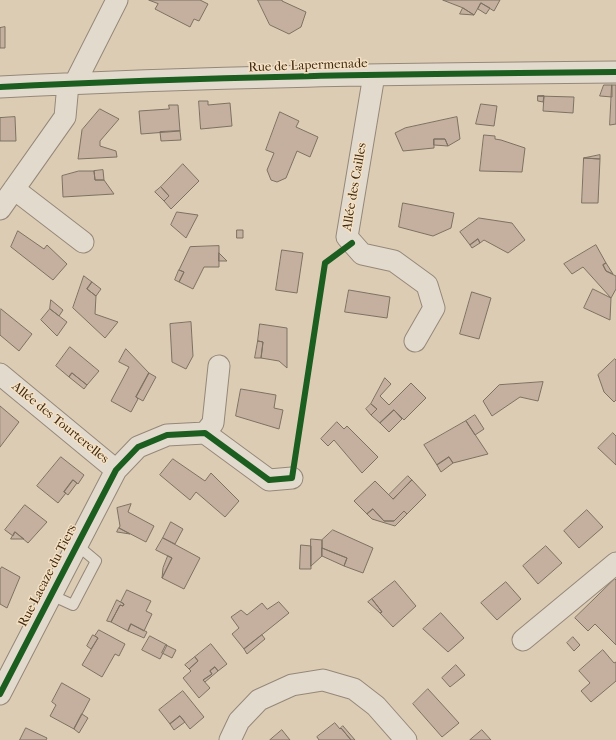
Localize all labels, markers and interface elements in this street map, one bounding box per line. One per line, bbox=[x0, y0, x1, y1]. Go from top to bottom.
street label: Rue de Lapermenade bbox=[248, 56, 368, 76]
street label: Allée des Cailles bbox=[340, 142, 370, 232]
street label: Allée des Tourterelles bbox=[8, 379, 112, 467]
street label: Rue Lacaze du Tiers bbox=[16, 522, 80, 630]

